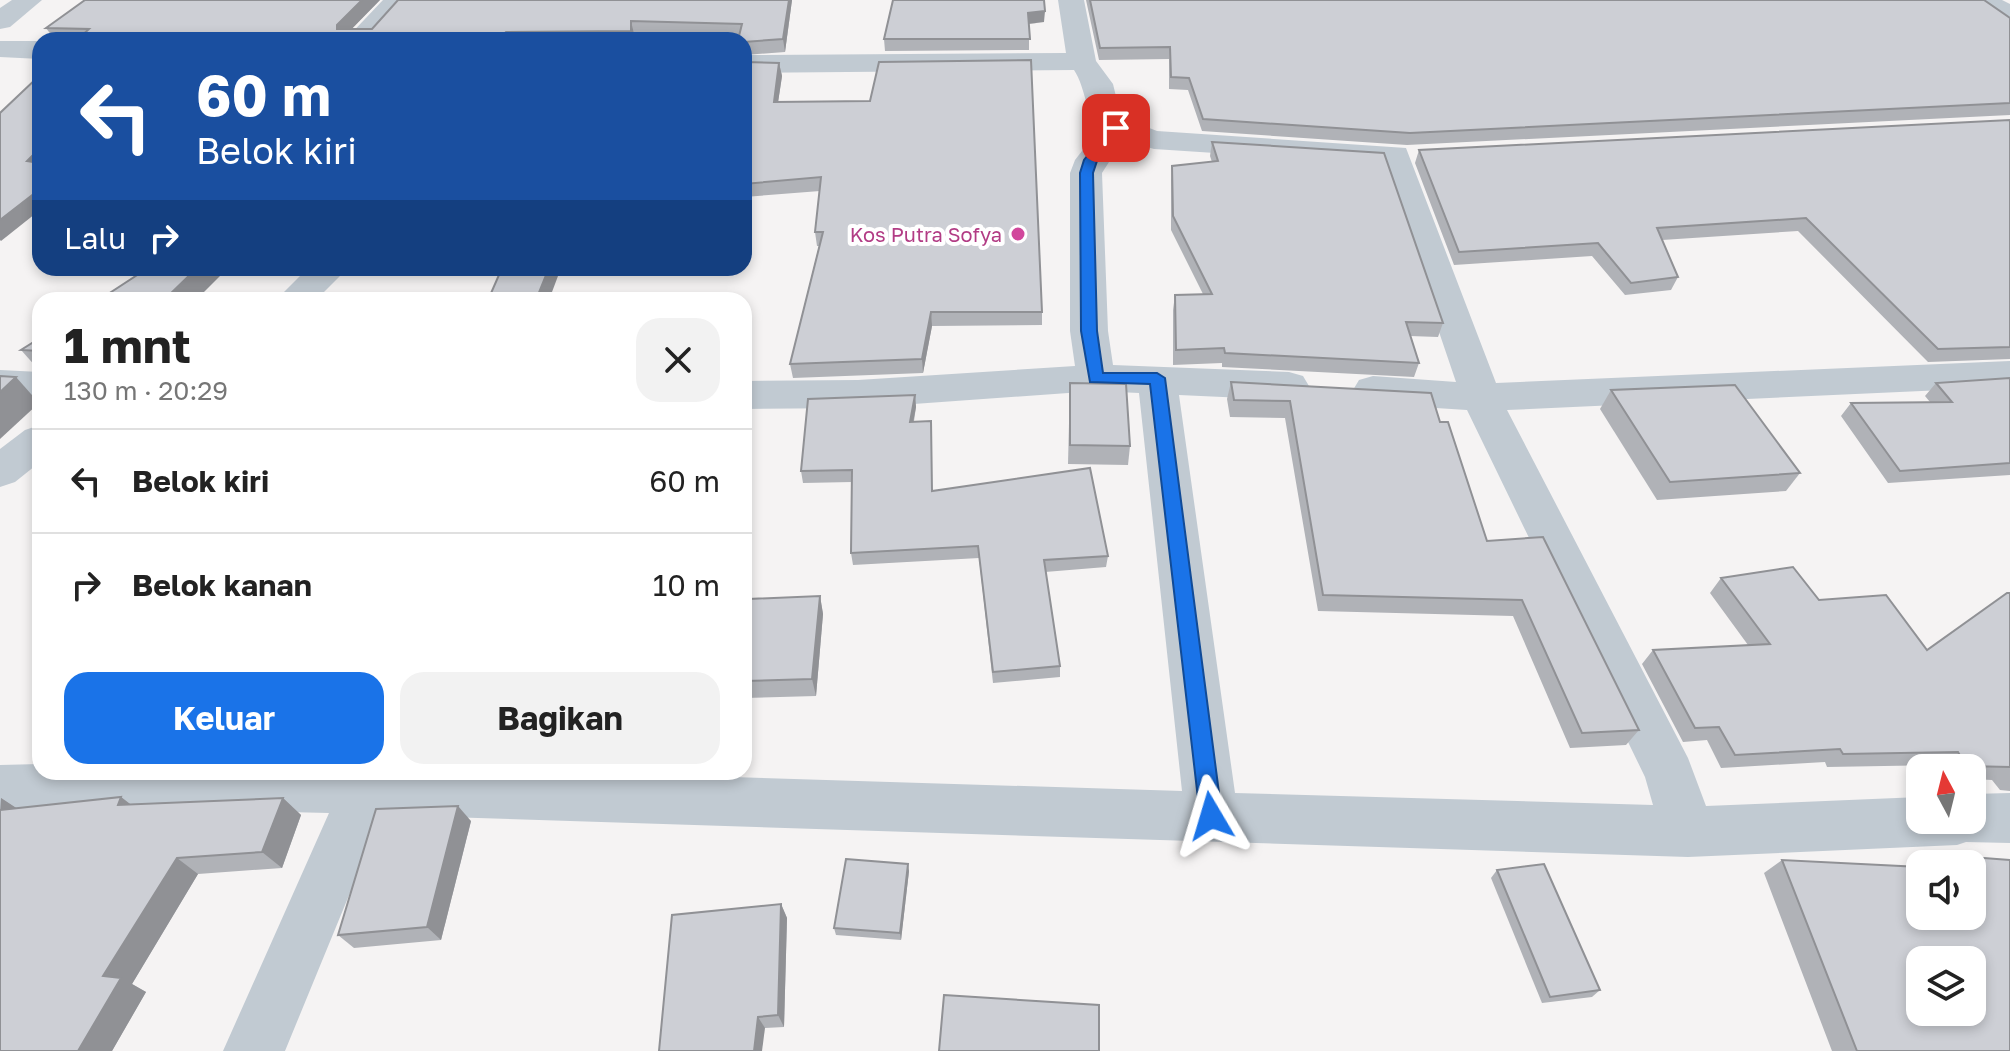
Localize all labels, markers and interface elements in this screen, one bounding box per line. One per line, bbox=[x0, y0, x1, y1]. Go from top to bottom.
text: 60 m bbox=[196, 61, 331, 128]
icon: left bbox=[64, 64, 168, 168]
pin bbox=[1082, 94, 1150, 162]
icon: arrive bbox=[1094, 106, 1138, 150]
text: Belok kiri bbox=[196, 129, 357, 172]
icon: right bbox=[142, 216, 186, 260]
text: Lalu bbox=[64, 220, 126, 256]
place label: Kos Putra Sofya bbox=[850, 222, 1002, 246]
marker: Kos Putra Sofya bbox=[1009, 225, 1027, 243]
text: 1 mnt bbox=[64, 316, 191, 374]
button: close bbox=[636, 318, 720, 402]
text: 130 m · 20:29 bbox=[64, 375, 228, 406]
icon: left bbox=[64, 459, 108, 503]
text: Belok kiri bbox=[132, 463, 269, 499]
text: 60 m bbox=[649, 463, 720, 499]
icon: right bbox=[64, 563, 108, 607]
text: Belok kanan bbox=[132, 567, 312, 603]
text: 10 m bbox=[653, 567, 720, 603]
button: Keluar bbox=[64, 672, 384, 764]
button: Bagikan bbox=[400, 672, 720, 764]
north arrow bbox=[1906, 754, 1986, 834]
map controls bbox=[1906, 754, 1986, 1026]
position arrow bbox=[1169, 774, 1253, 858]
button: sound bbox=[1906, 850, 1986, 930]
button: layers bbox=[1906, 946, 1986, 1026]

